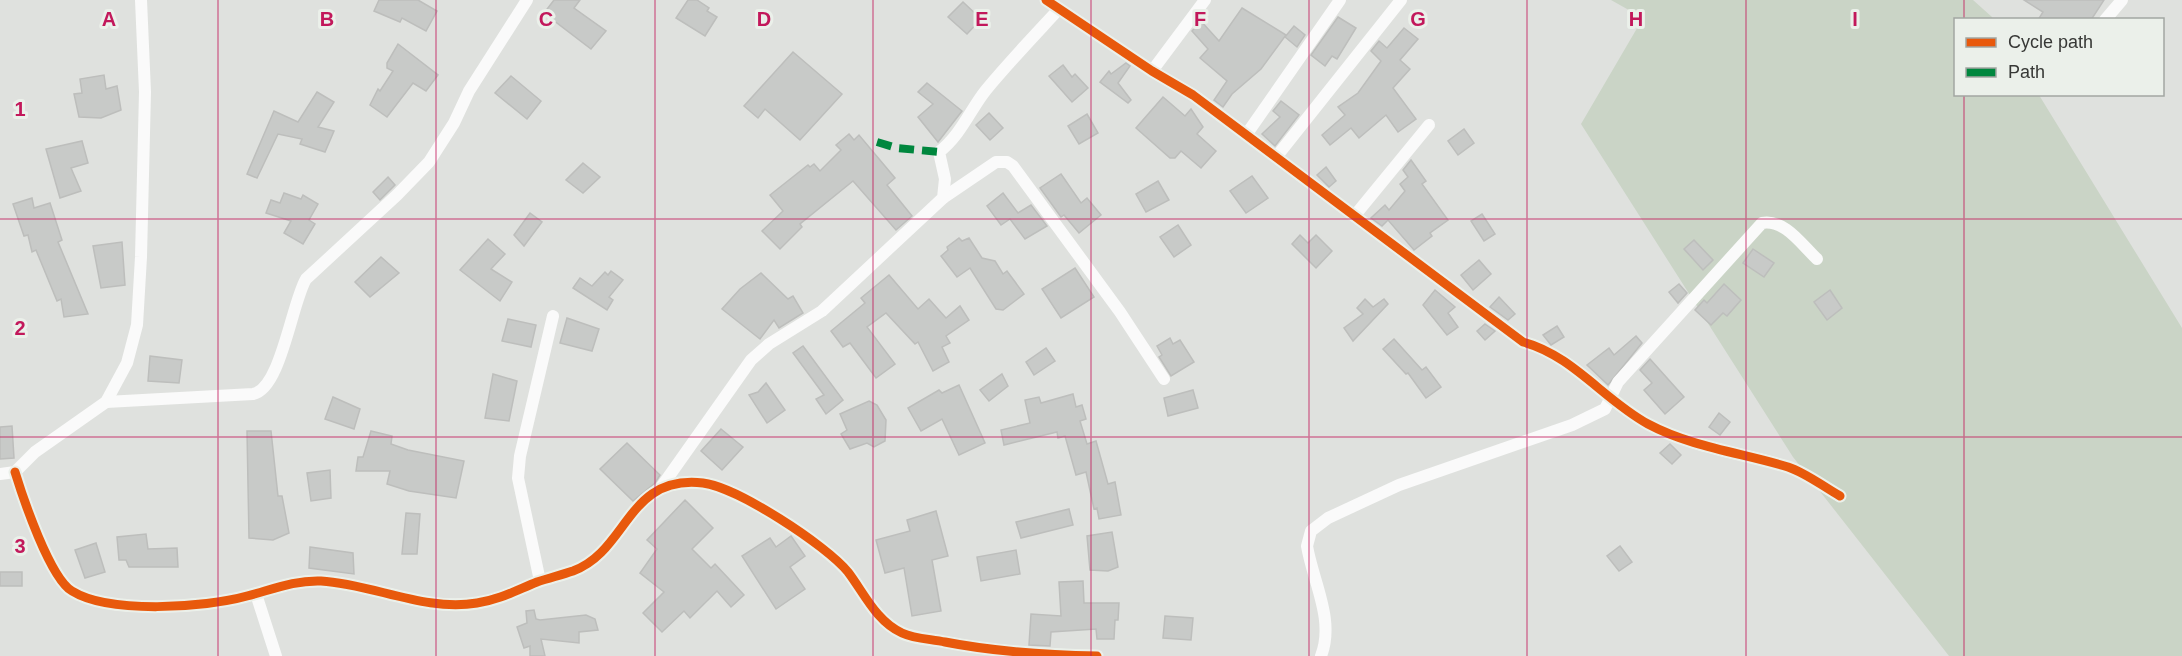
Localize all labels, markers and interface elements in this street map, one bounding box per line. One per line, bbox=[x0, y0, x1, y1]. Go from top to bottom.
text: A bbox=[102, 8, 116, 30]
text: B bbox=[320, 8, 334, 30]
text: C bbox=[539, 8, 553, 30]
text: D bbox=[757, 8, 771, 30]
text: E bbox=[975, 8, 989, 30]
text: F bbox=[1194, 8, 1206, 30]
text: G bbox=[1410, 8, 1426, 30]
text: H bbox=[1629, 8, 1643, 30]
text: I bbox=[1852, 8, 1858, 30]
legend bbox=[1954, 18, 2164, 96]
text: Cycle path bbox=[2008, 32, 2093, 52]
text: Path bbox=[2008, 62, 2045, 82]
text: 1 bbox=[14, 98, 26, 120]
text: 2 bbox=[14, 317, 26, 339]
text: 3 bbox=[14, 535, 26, 557]

